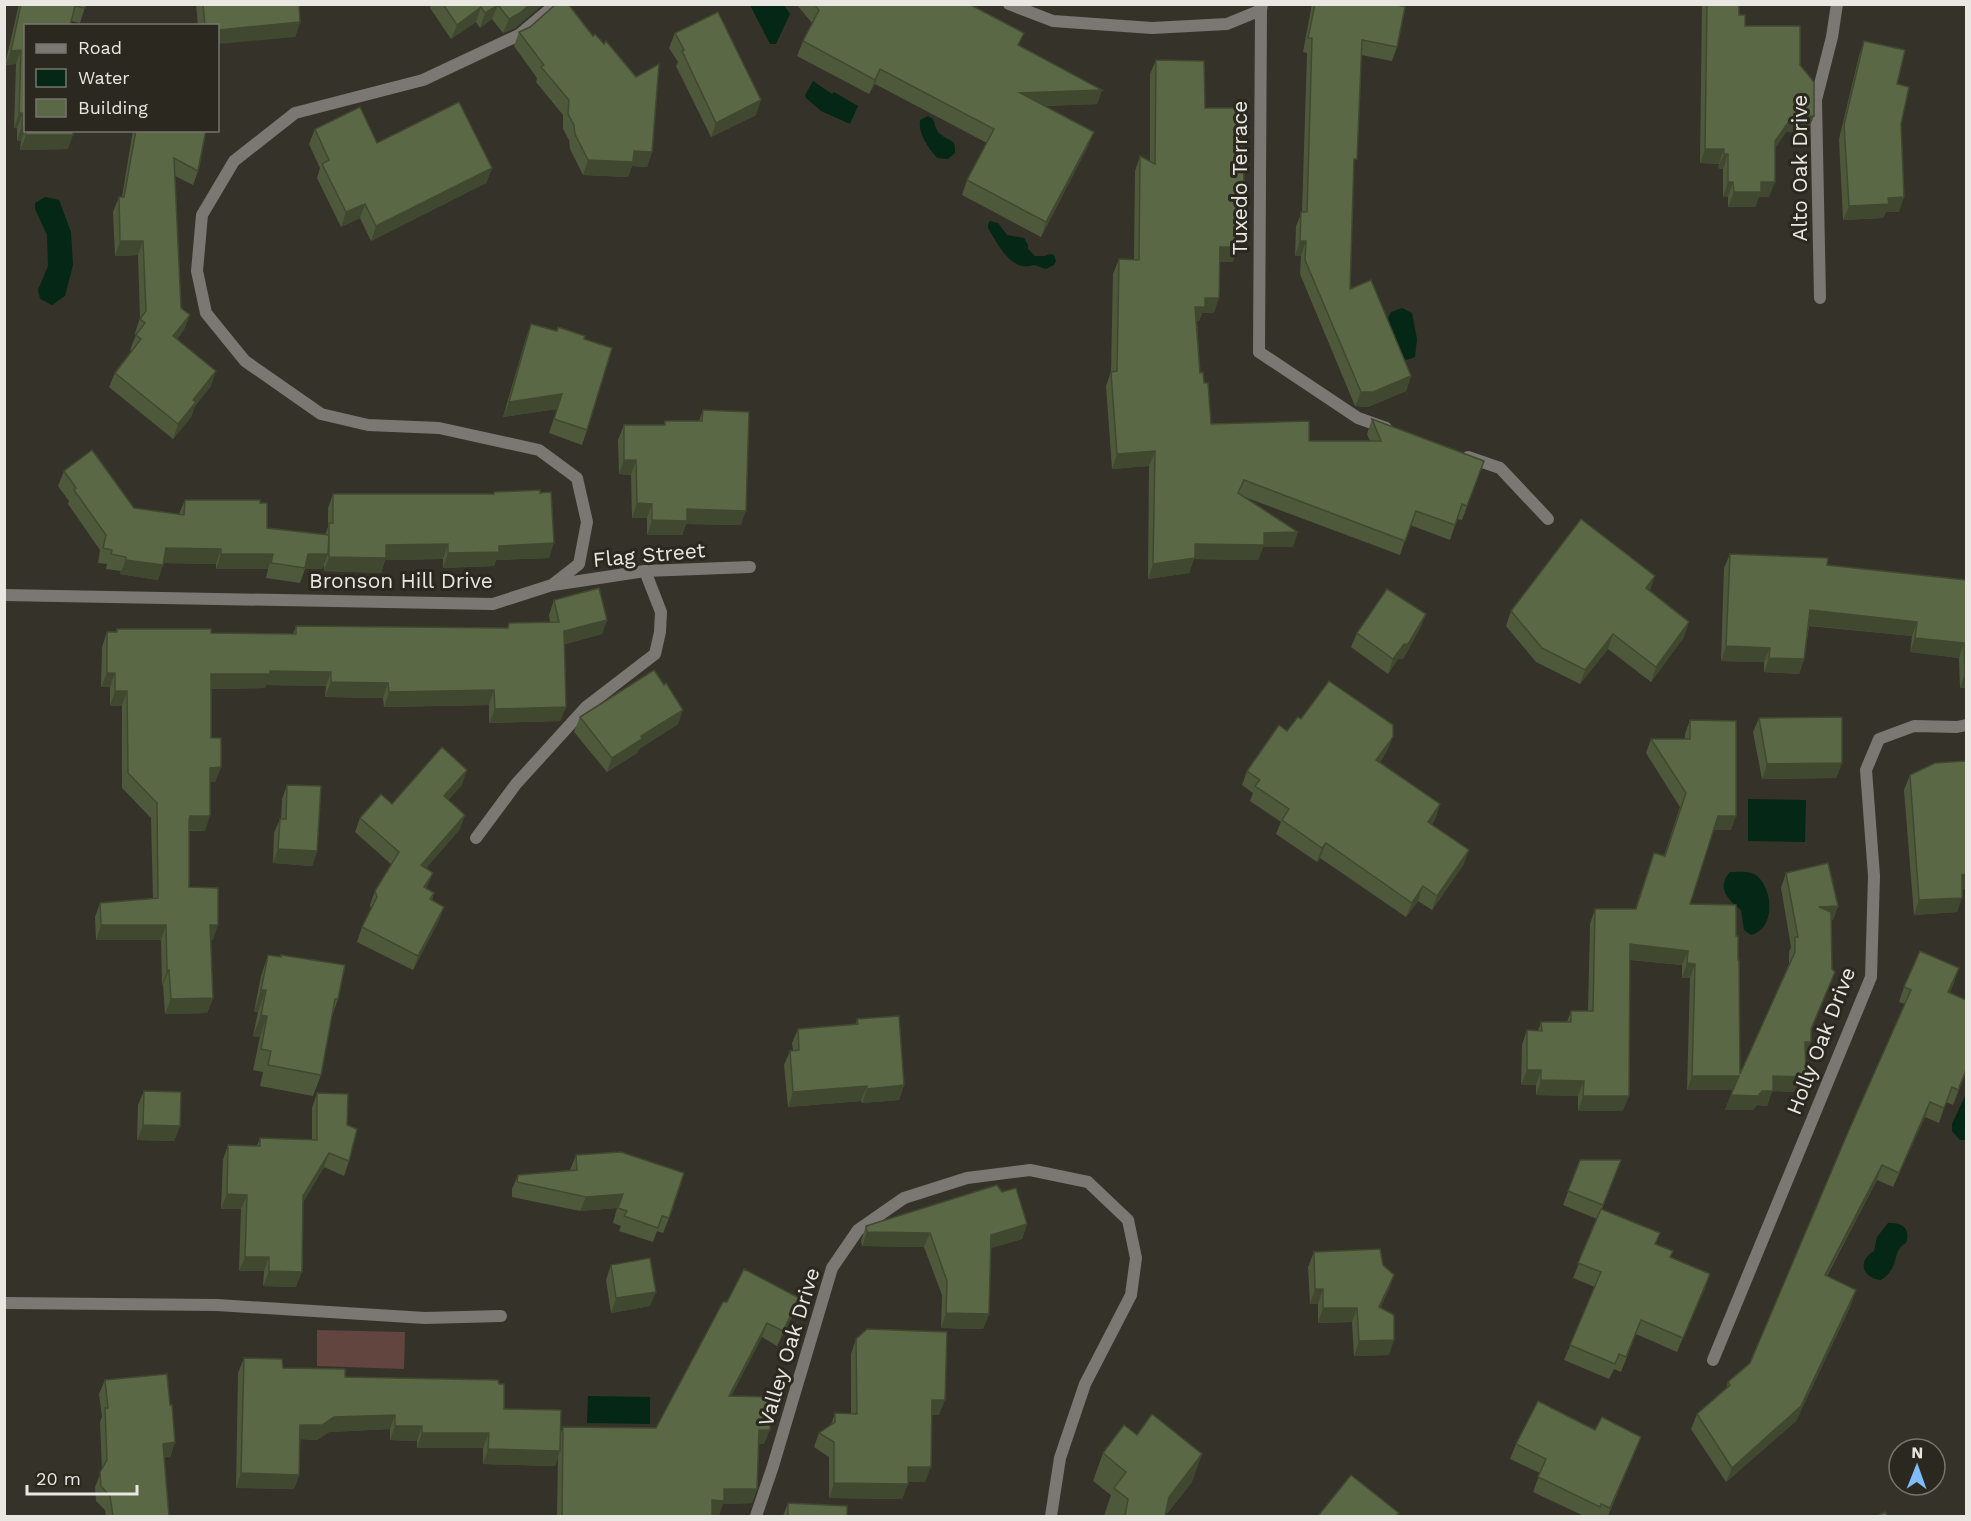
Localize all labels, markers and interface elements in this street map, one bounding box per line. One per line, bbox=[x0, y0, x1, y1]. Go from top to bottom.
legend bbox=[24, 24, 219, 132]
text: Road bbox=[78, 37, 122, 58]
text: Water bbox=[78, 67, 130, 88]
street label: Alto Oak Drive bbox=[1787, 95, 1812, 241]
text: Building bbox=[78, 97, 148, 118]
street label: Tuxedo Terrace bbox=[1227, 101, 1252, 255]
street label: Flag Street bbox=[592, 537, 706, 572]
street label: Bronson Hill Drive bbox=[309, 568, 493, 593]
street label: Holly Oak Drive bbox=[1781, 963, 1860, 1118]
street label: Valley Oak Drive bbox=[753, 1264, 825, 1429]
north arrow bbox=[1887, 1437, 1947, 1497]
text: N bbox=[1911, 1443, 1923, 1462]
scale bar bbox=[27, 1458, 136, 1496]
text: 20 m bbox=[36, 1468, 81, 1489]

